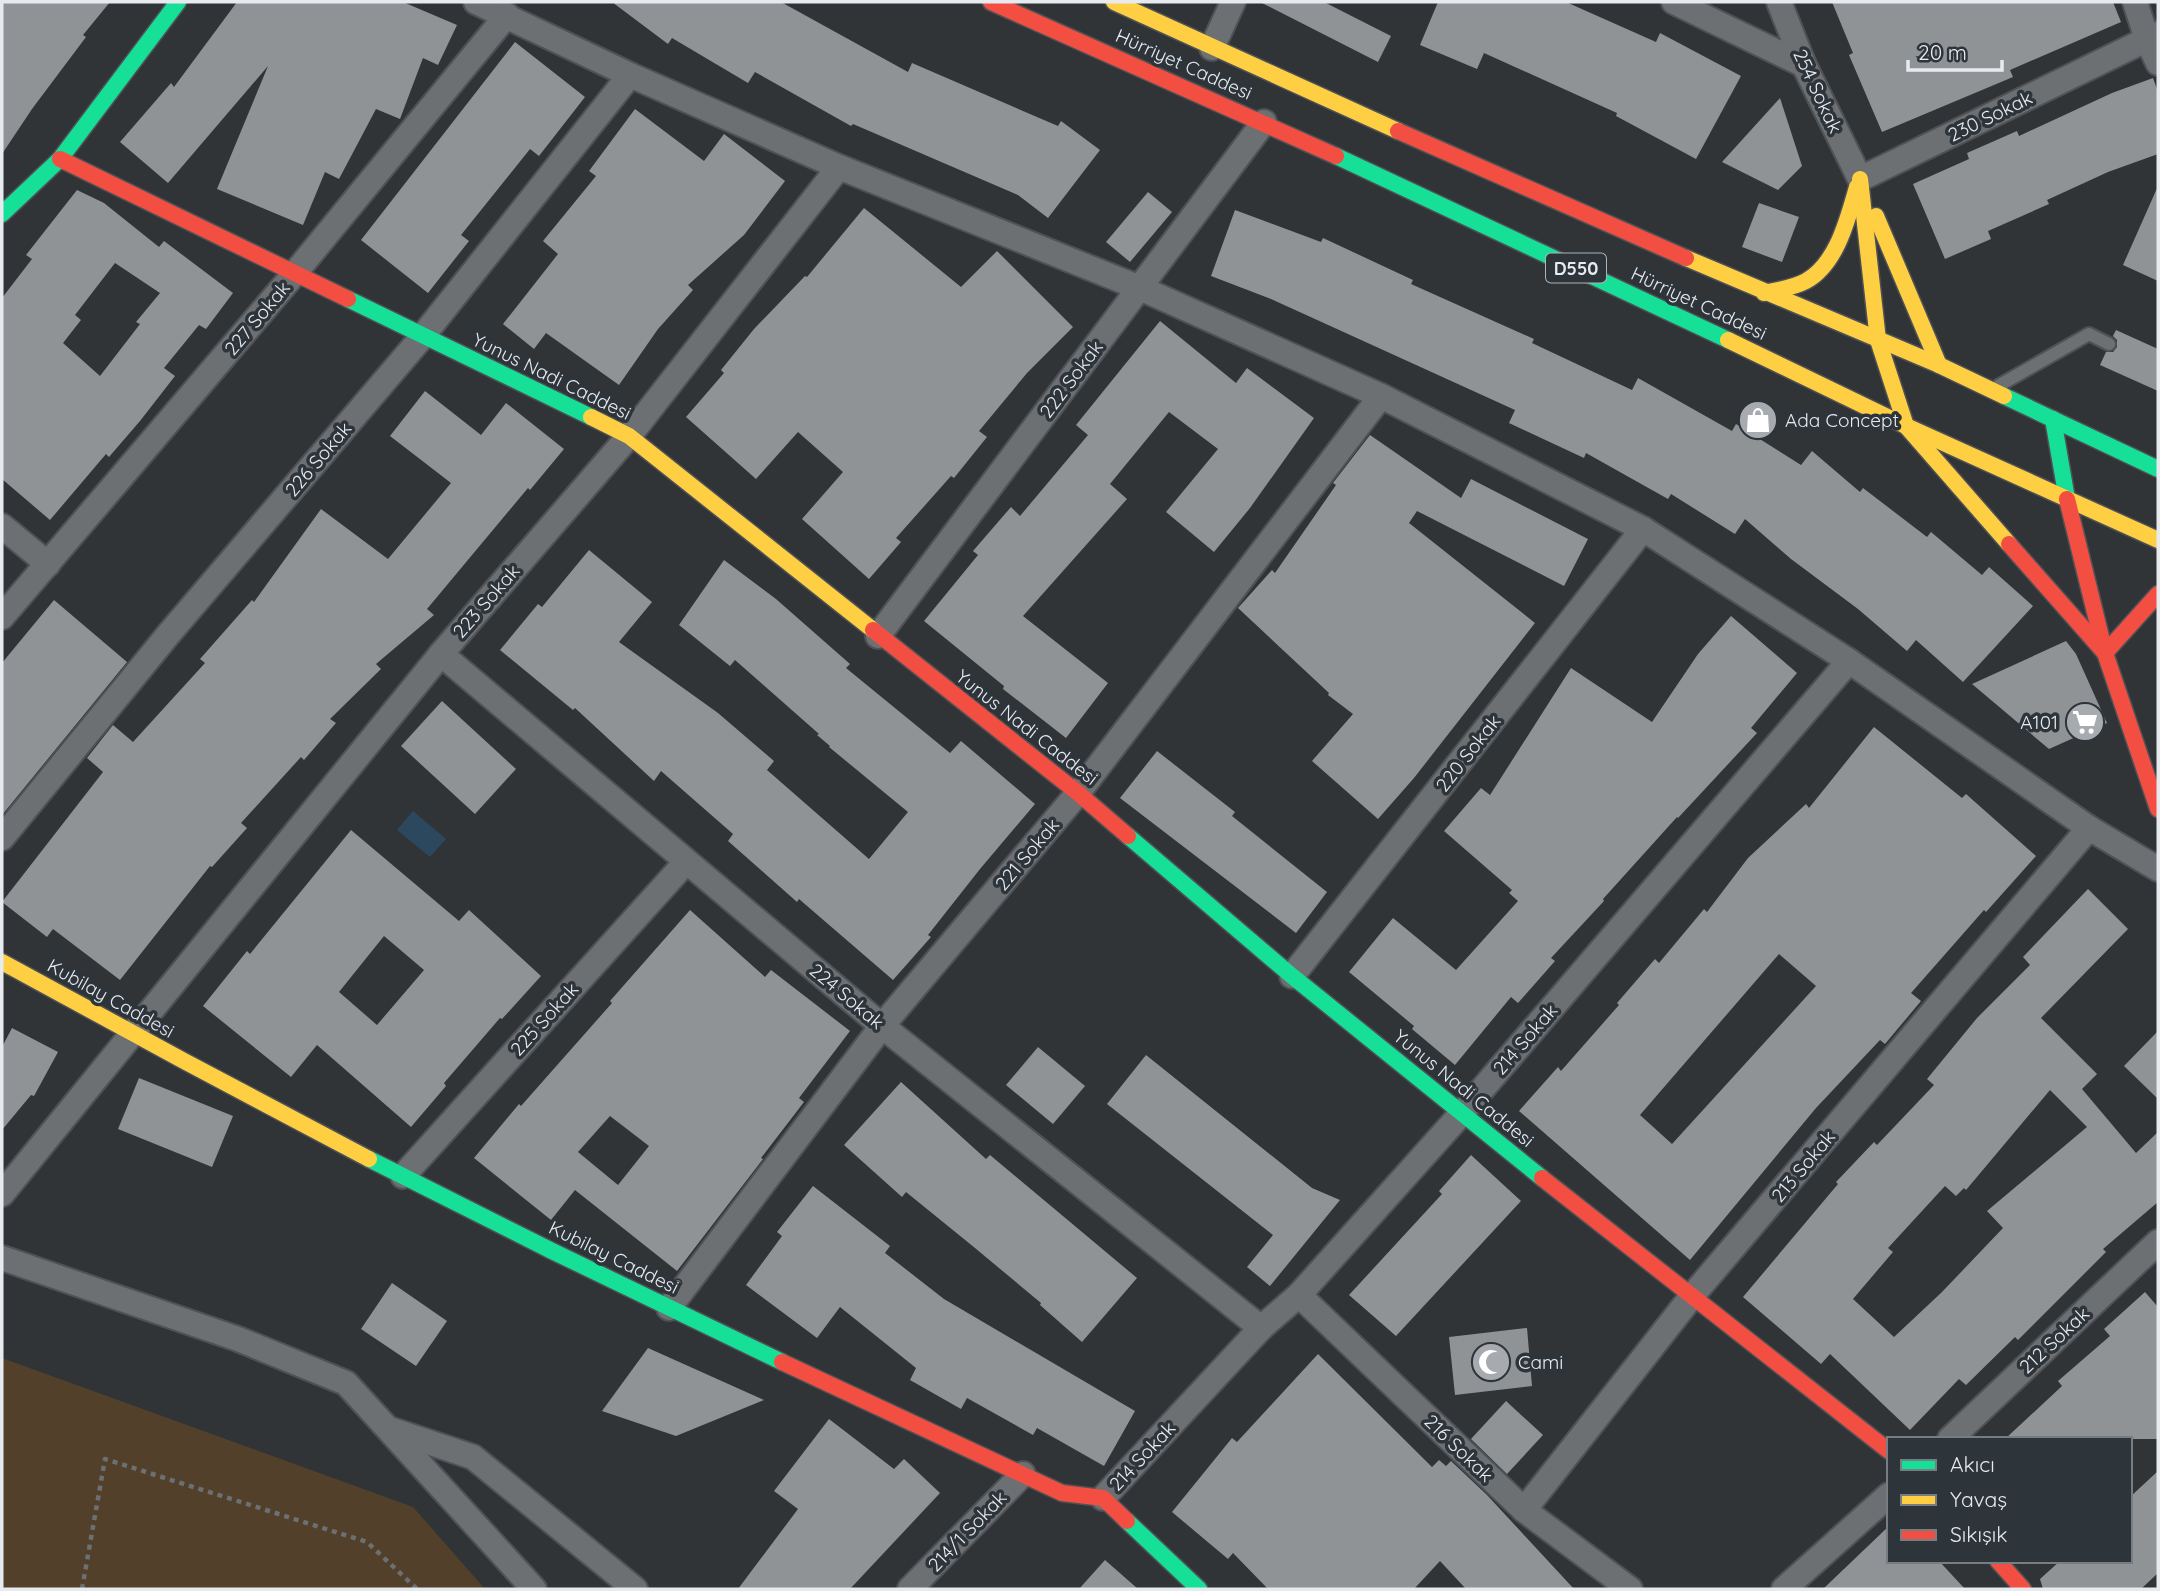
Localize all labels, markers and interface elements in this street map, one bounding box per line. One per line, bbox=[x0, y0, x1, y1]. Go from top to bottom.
street label: Hürriyet Caddesi bbox=[1112, 23, 1256, 105]
scale bar bbox=[1908, 28, 2002, 72]
text: 20 m bbox=[1918, 39, 1967, 65]
street label: 254 Sokak bbox=[1788, 45, 1848, 137]
street label: 230 Sokak bbox=[1944, 85, 2036, 147]
road number: D550 bbox=[1546, 254, 1606, 282]
street label: Hürriyet Caddesi bbox=[1627, 261, 1771, 345]
street label: 227 Sokak bbox=[219, 276, 295, 360]
street label: Yunus Nadi Caddesi bbox=[469, 327, 635, 425]
street label: 222 Sokak bbox=[1034, 336, 1108, 422]
shop icon: Ada Concept bbox=[1737, 399, 1779, 441]
place label: Ada Concept bbox=[1785, 408, 1899, 432]
street label: 226 Sokak bbox=[280, 417, 356, 501]
street label: 223 Sokak bbox=[447, 559, 525, 643]
street label: Yunus Nadi Caddesi bbox=[951, 664, 1103, 790]
supermarket icon: A101 bbox=[2064, 701, 2106, 743]
street label: 220 Sokak bbox=[1430, 710, 1506, 796]
place label: A101 bbox=[2020, 710, 2058, 734]
street label: 221 Sokak bbox=[990, 813, 1064, 895]
street label: Kubilay Caddesi bbox=[43, 953, 179, 1043]
street label: 224 Sokak bbox=[805, 958, 889, 1034]
street label: 225 Sokak bbox=[505, 977, 583, 1061]
street label: 214 Sokak bbox=[1488, 999, 1562, 1079]
street label: Yunus Nadi Caddesi bbox=[1389, 1024, 1539, 1152]
street label: 213 Sokak bbox=[1766, 1125, 1840, 1207]
street label: Kubilay Caddesi bbox=[545, 1215, 683, 1299]
street label: 212 Sokak bbox=[2014, 1301, 2094, 1379]
mosque icon: Cami bbox=[1470, 1341, 1512, 1383]
place label: Cami bbox=[1518, 1350, 1563, 1374]
street label: 216 Sokak bbox=[1419, 1409, 1499, 1487]
street label: 214 Sokak bbox=[1104, 1416, 1180, 1496]
legend bbox=[1887, 1437, 2132, 1563]
text: Akıcı bbox=[1950, 1451, 1995, 1477]
street label: 214/1 Sokak bbox=[922, 1485, 1012, 1577]
text: Yavaş bbox=[1950, 1486, 2007, 1512]
text: Sıkışık bbox=[1950, 1521, 2008, 1547]

